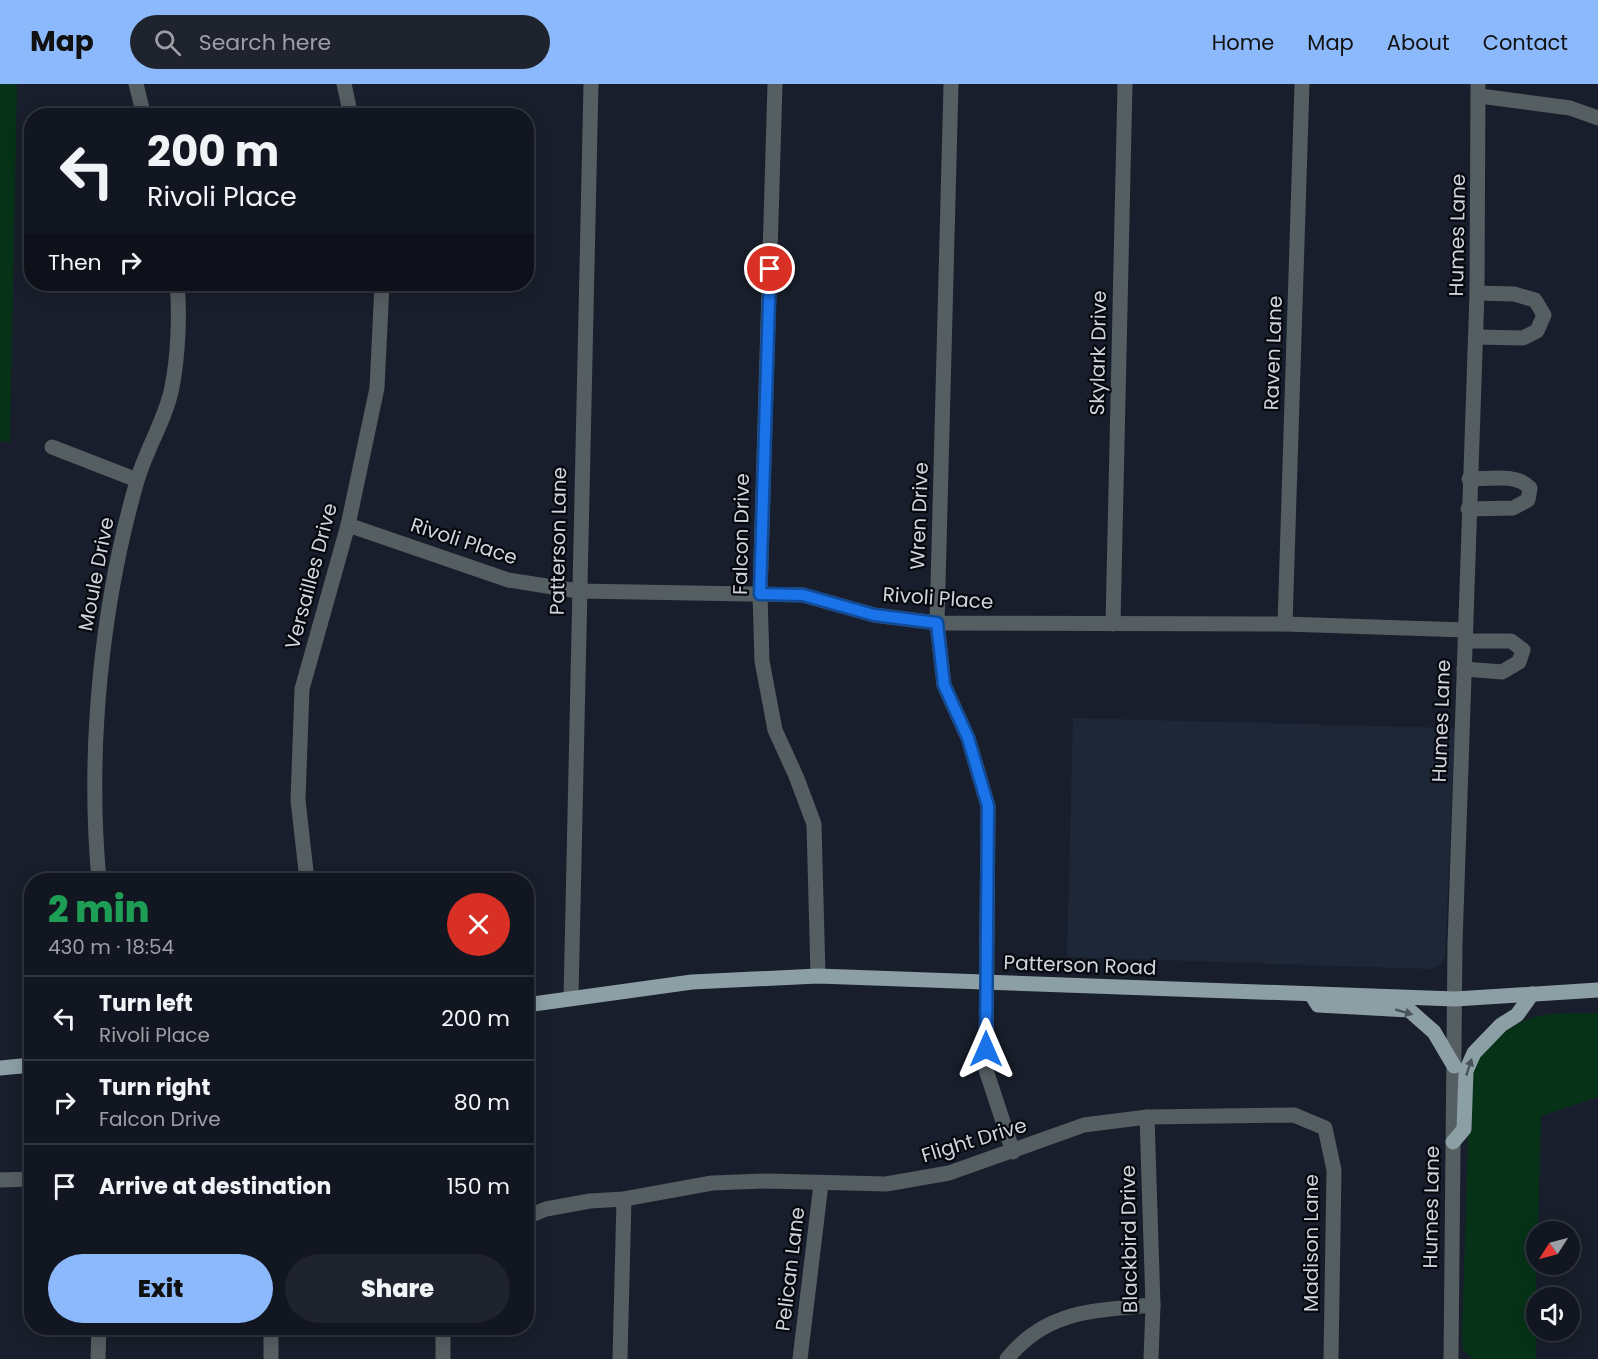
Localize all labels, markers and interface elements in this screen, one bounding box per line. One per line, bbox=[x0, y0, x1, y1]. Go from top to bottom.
search box bbox=[130, 15, 550, 69]
text: Map bbox=[30, 22, 94, 61]
icon: search bbox=[151, 26, 184, 59]
text: Search here bbox=[199, 27, 331, 58]
text: Home bbox=[1212, 28, 1274, 57]
text: Map bbox=[1307, 28, 1354, 57]
text: About bbox=[1387, 28, 1450, 57]
text: Contact bbox=[1483, 28, 1568, 57]
text: 200 m bbox=[147, 122, 279, 181]
icon: left bbox=[48, 132, 126, 210]
street label: Humes Lane bbox=[1442, 173, 1472, 297]
text: Rivoli Place bbox=[147, 178, 297, 215]
pin bbox=[744, 243, 795, 294]
icon: right bbox=[114, 246, 147, 279]
text: Then bbox=[48, 247, 102, 278]
icon: arrive bbox=[753, 252, 786, 285]
street label: Skylark Drive bbox=[1083, 290, 1113, 416]
street label: Raven Lane bbox=[1257, 295, 1289, 411]
street label: Wren Drive bbox=[903, 462, 935, 570]
street label: Patterson Lane bbox=[543, 467, 573, 615]
street label: Falcon Drive bbox=[726, 473, 756, 595]
street label: Versailles Drive bbox=[278, 500, 344, 652]
street label: Rivoli Place bbox=[407, 511, 521, 571]
street label: Moule Drive bbox=[71, 515, 121, 633]
street label: Rivoli Place bbox=[882, 580, 994, 616]
street label: Humes Lane bbox=[1425, 659, 1457, 783]
text: 2 min bbox=[48, 884, 150, 935]
button: close bbox=[447, 893, 510, 956]
text: 430 m · 18:54 bbox=[48, 933, 174, 961]
street label: Patterson Road bbox=[1003, 948, 1157, 982]
text: Turn left bbox=[99, 988, 193, 1019]
icon: left bbox=[48, 1002, 81, 1035]
text: 200 m bbox=[441, 1003, 510, 1034]
one-way arrow bbox=[1395, 1007, 1414, 1017]
position arrow bbox=[954, 1017, 1018, 1081]
text: Rivoli Place bbox=[99, 1021, 210, 1049]
one-way arrow bbox=[1465, 1058, 1475, 1076]
text: Turn right bbox=[99, 1072, 210, 1103]
icon: right bbox=[48, 1086, 81, 1119]
text: 80 m bbox=[454, 1087, 510, 1118]
text: Falcon Drive bbox=[99, 1105, 221, 1133]
street label: Flight Drive bbox=[918, 1111, 1030, 1169]
street label: Humes Lane bbox=[1416, 1145, 1446, 1269]
street label: Blackbird Drive bbox=[1114, 1165, 1144, 1313]
icon: arrive bbox=[48, 1170, 81, 1203]
text: Arrive at destination bbox=[99, 1171, 331, 1202]
text: 150 m bbox=[447, 1171, 510, 1202]
street label: Madison Lane bbox=[1297, 1174, 1325, 1312]
street label: Pelican Lane bbox=[768, 1205, 812, 1333]
north arrow bbox=[1526, 1221, 1580, 1275]
map controls bbox=[1526, 1221, 1580, 1341]
button: Exit bbox=[48, 1254, 273, 1323]
button: Share bbox=[285, 1254, 510, 1323]
button: sound bbox=[1526, 1287, 1580, 1341]

